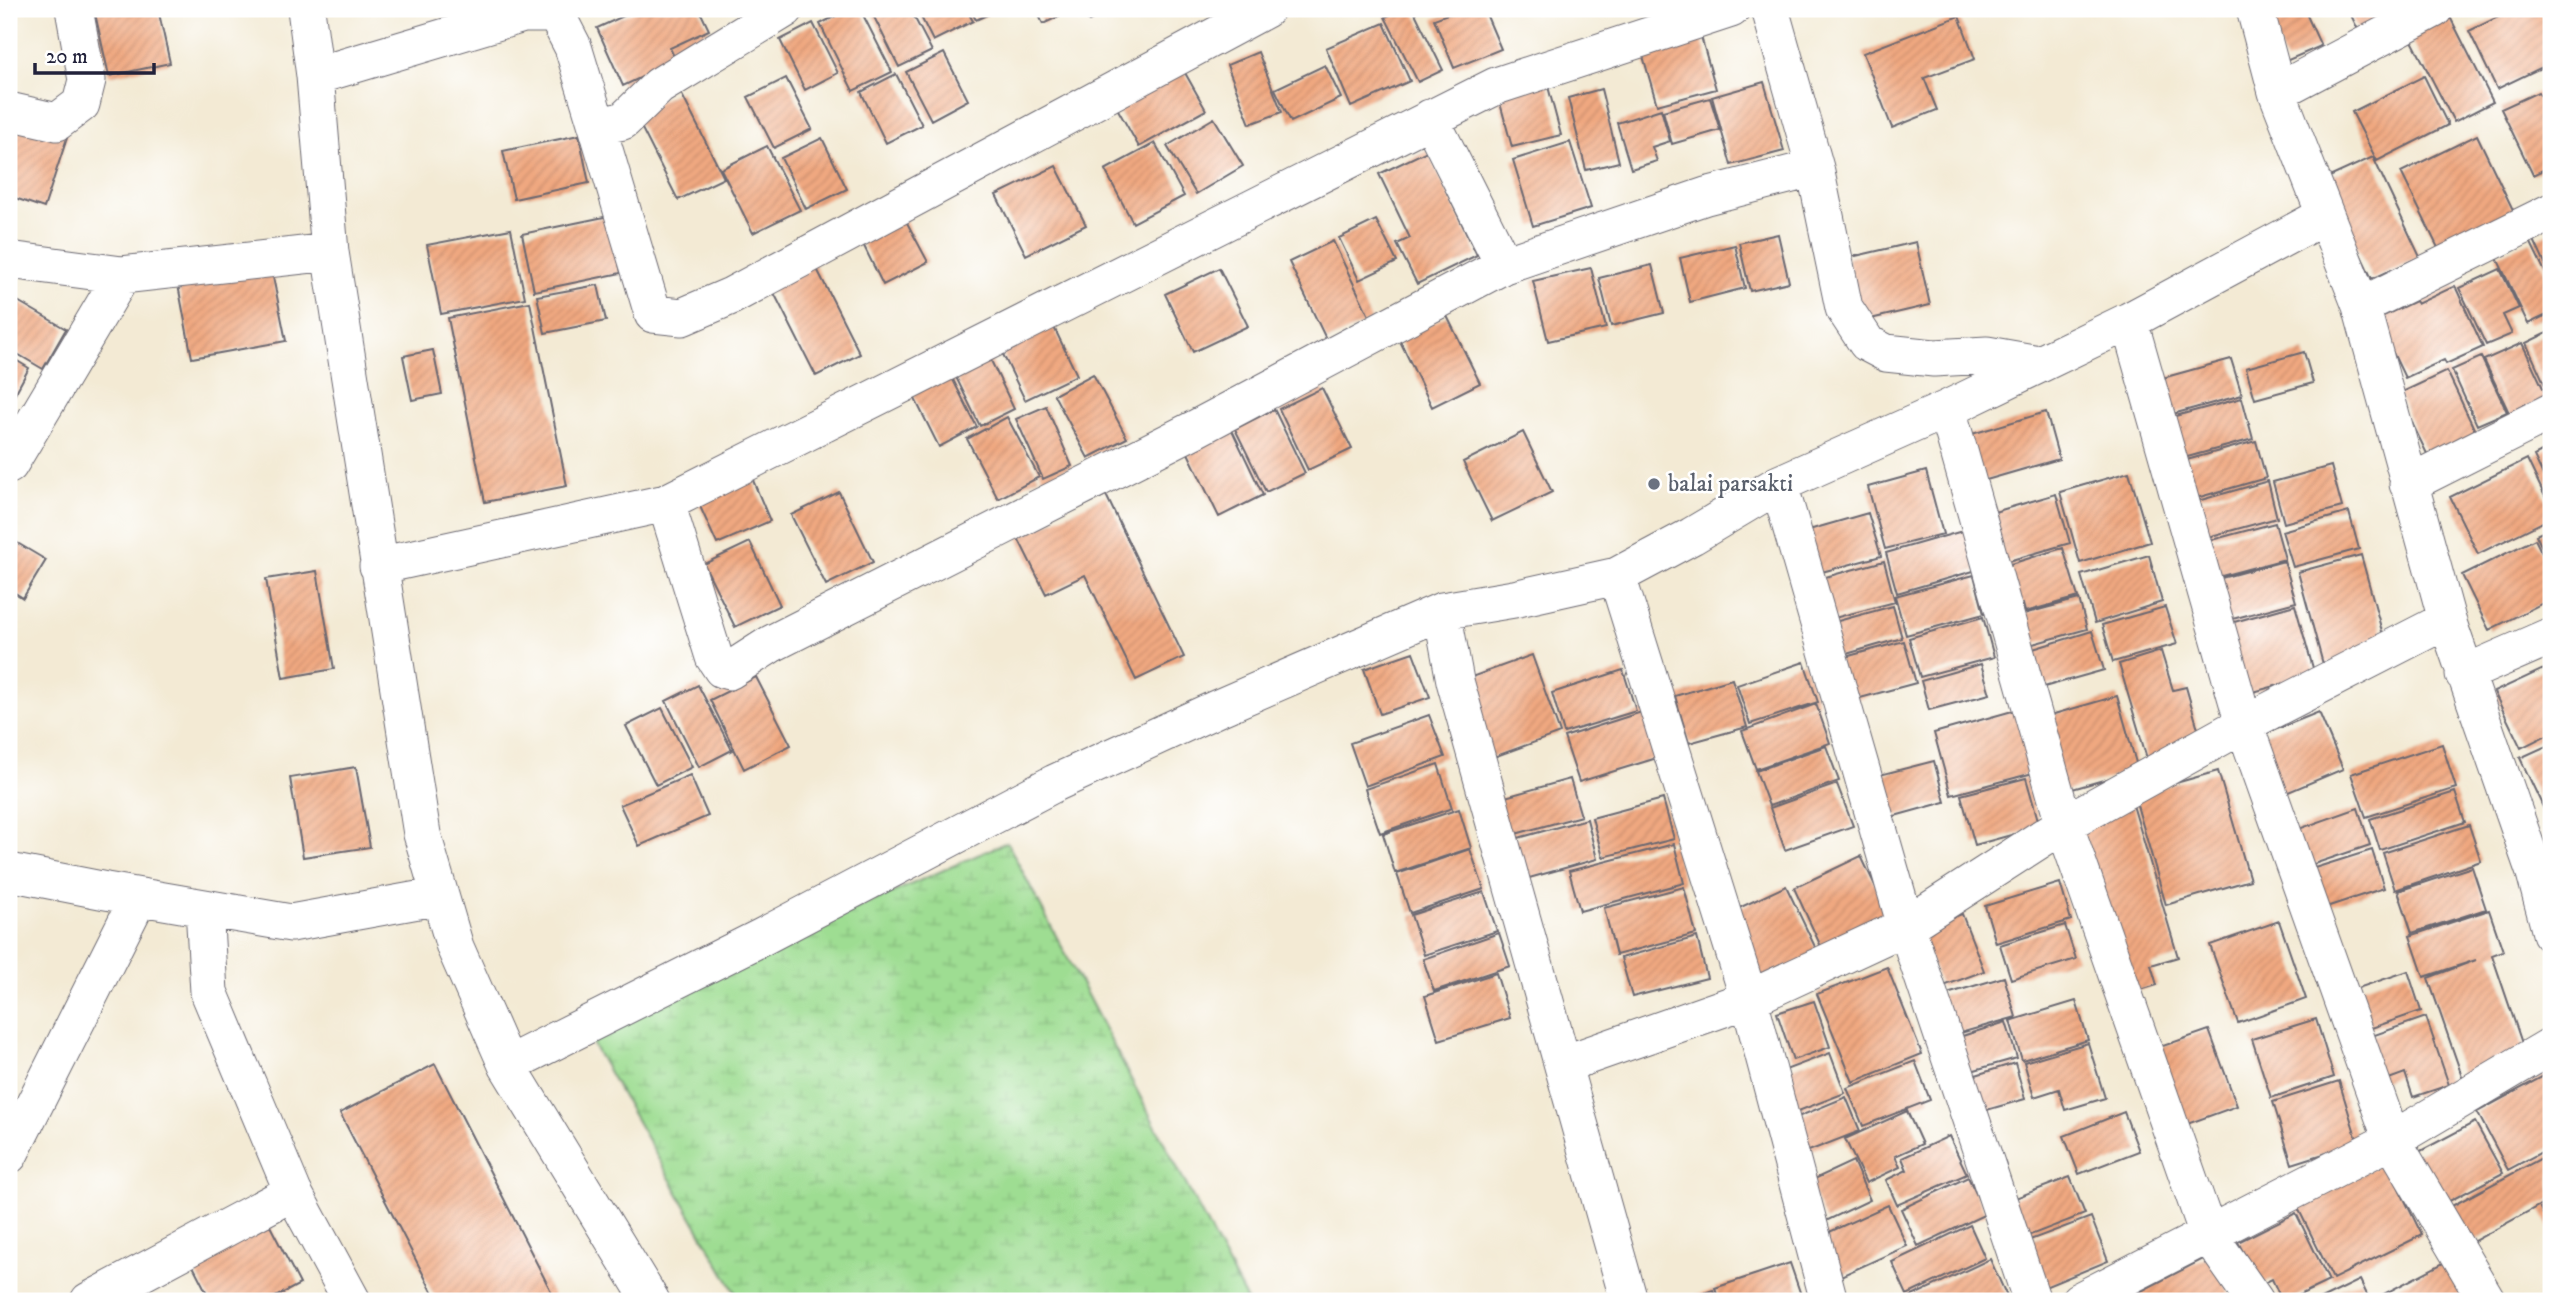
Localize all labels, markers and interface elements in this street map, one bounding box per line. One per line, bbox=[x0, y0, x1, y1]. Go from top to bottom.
scale bar bbox=[35, 32, 154, 76]
text: 20 m bbox=[46, 44, 88, 70]
place label: balai parsakti bbox=[1668, 469, 1793, 499]
marker: balai parsakti bbox=[1646, 476, 1662, 492]

